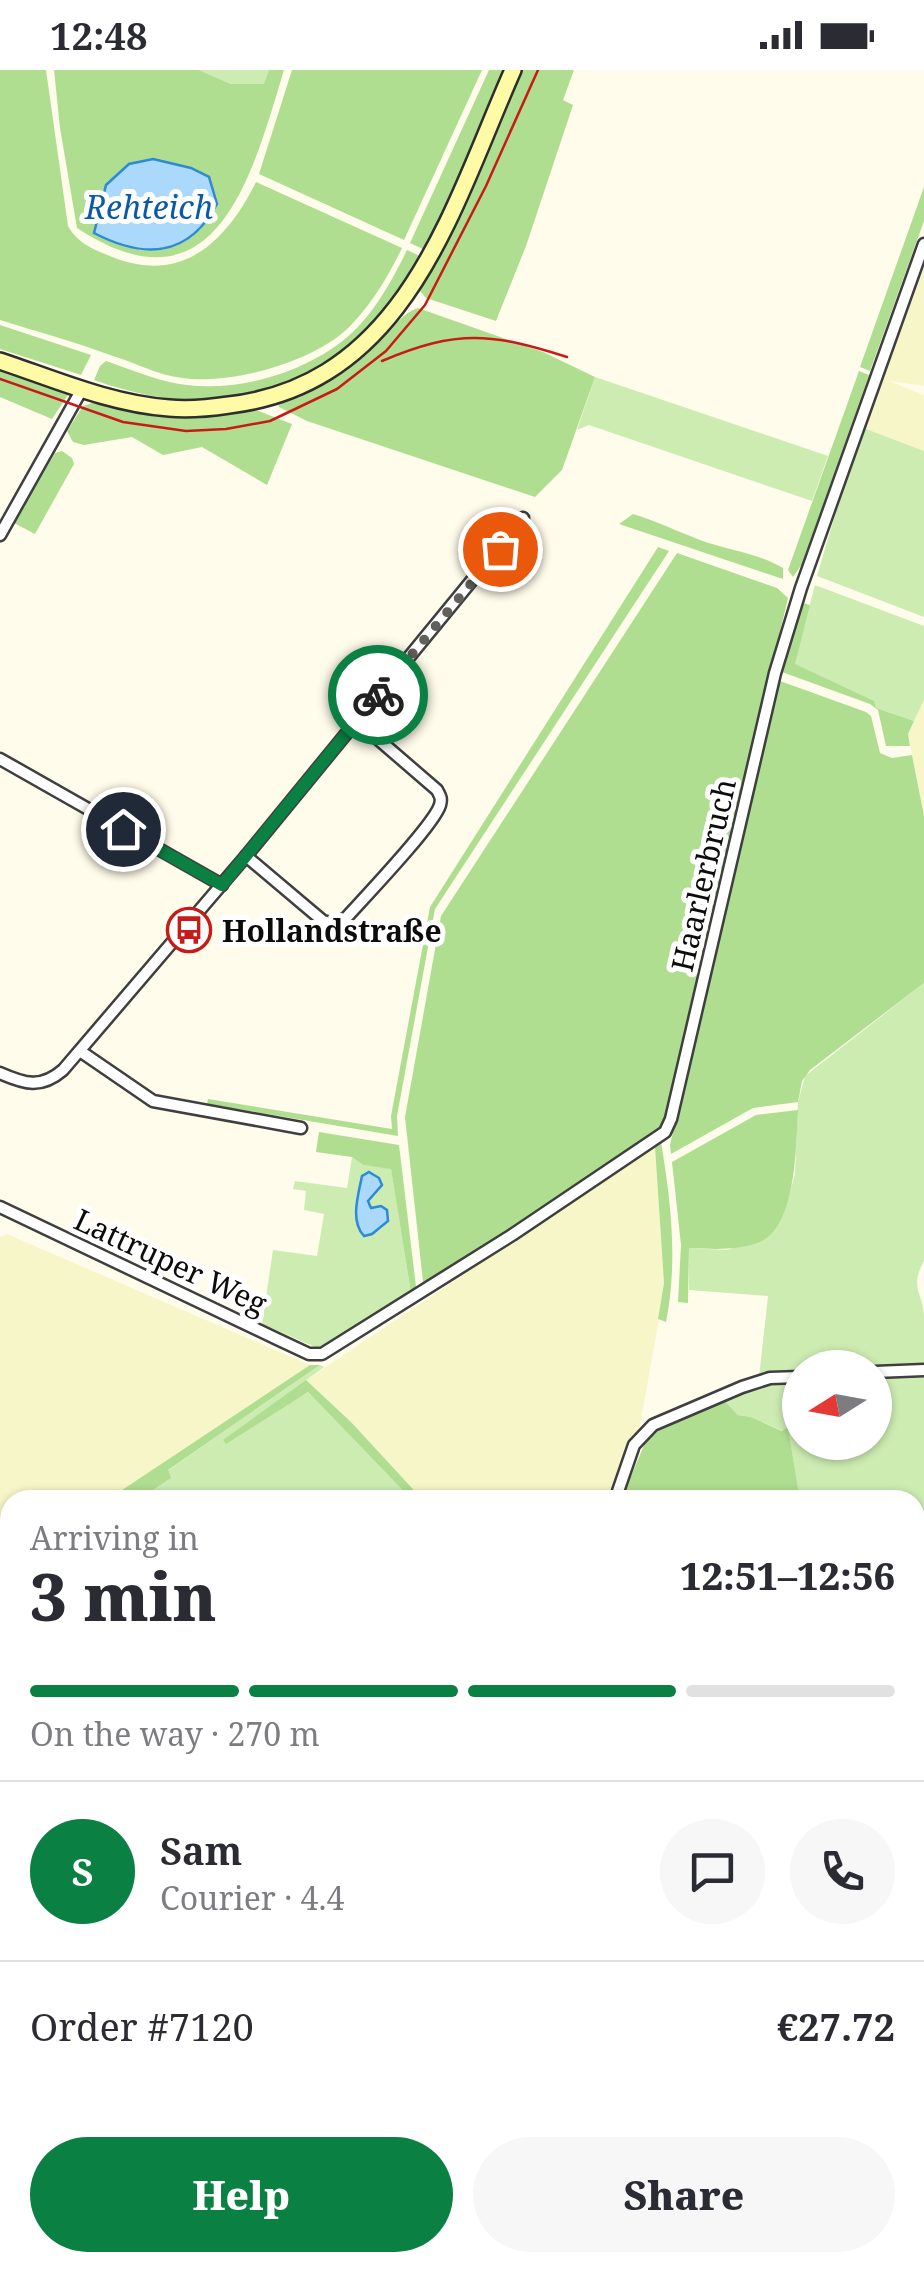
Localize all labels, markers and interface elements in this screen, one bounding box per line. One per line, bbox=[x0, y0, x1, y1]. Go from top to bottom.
text: 12:48 bbox=[50, 9, 147, 61]
water label: Rehteich bbox=[84, 185, 213, 228]
pin bbox=[458, 507, 543, 592]
icon: bag bbox=[473, 522, 528, 577]
courier bbox=[328, 645, 428, 745]
icon: bike bbox=[351, 668, 406, 723]
street label: Haarlerbruch bbox=[661, 775, 745, 975]
pin bbox=[81, 787, 166, 872]
icon: home bbox=[96, 802, 151, 857]
bus stop icon: Hollandstraße bbox=[166, 907, 212, 953]
place label: Hollandstraße bbox=[222, 910, 442, 951]
street label: Lattruper Weg bbox=[68, 1198, 274, 1324]
north arrow bbox=[782, 1350, 892, 1460]
map controls bbox=[782, 1350, 892, 1460]
text: Arriving in bbox=[30, 1516, 199, 1559]
text: 12:51–12:56 bbox=[680, 1549, 895, 1601]
text: 3 min bbox=[30, 1552, 217, 1640]
text: On the way · 270 m bbox=[30, 1712, 320, 1755]
button: chat bbox=[660, 1819, 765, 1924]
button: phone bbox=[790, 1819, 895, 1924]
text: Sam bbox=[160, 1824, 242, 1876]
text: S bbox=[71, 1845, 94, 1897]
text: Courier · 4.4 bbox=[160, 1876, 344, 1919]
text: Order #7120 bbox=[30, 2000, 254, 2052]
text: €27.72 bbox=[777, 2000, 895, 2052]
button: Help bbox=[30, 2137, 453, 2252]
button: Share bbox=[473, 2137, 895, 2252]

